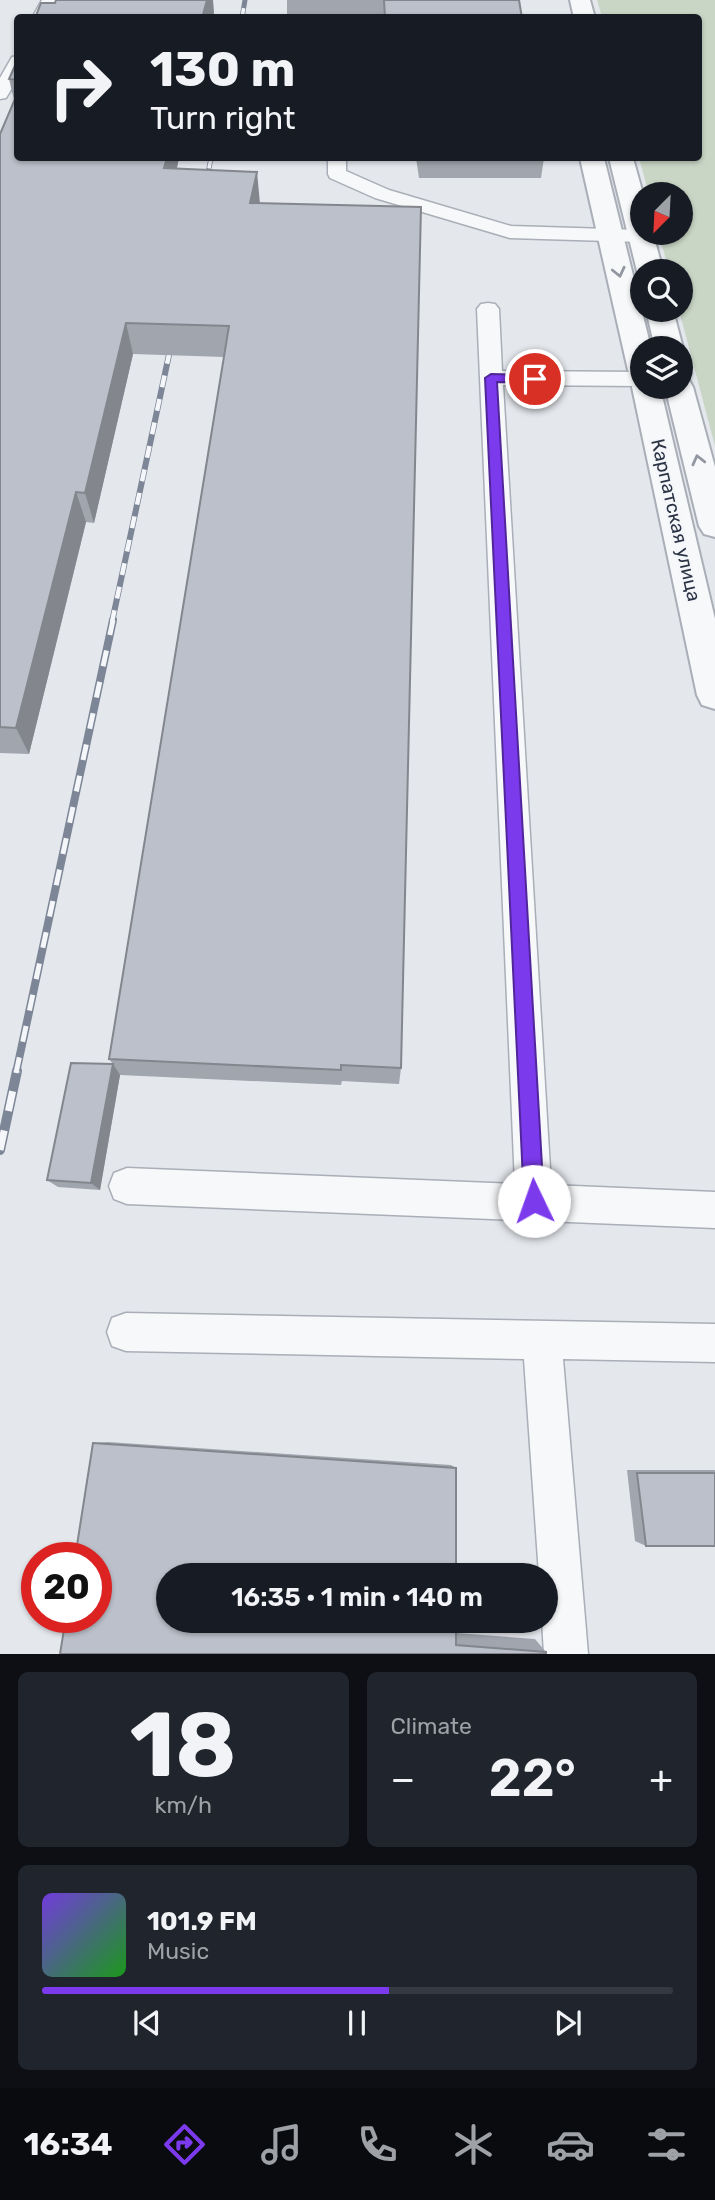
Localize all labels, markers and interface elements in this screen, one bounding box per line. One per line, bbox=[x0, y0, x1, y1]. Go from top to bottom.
text: 130 m bbox=[150, 40, 295, 98]
icon: right bbox=[35, 42, 126, 133]
text: Turn right bbox=[150, 99, 295, 137]
north arrow bbox=[630, 182, 693, 245]
map controls bbox=[630, 182, 693, 399]
button: search bbox=[630, 259, 693, 322]
one-way arrow bbox=[611, 265, 625, 277]
button: layers bbox=[630, 336, 693, 399]
pin bbox=[505, 349, 565, 409]
icon: arrive bbox=[516, 360, 554, 398]
street label: Карпатская улица bbox=[646, 436, 706, 604]
one-way arrow bbox=[692, 454, 706, 466]
position arrow bbox=[497, 1164, 571, 1238]
speed limit sign: 20 bbox=[21, 1542, 112, 1633]
text: 16:35 · 1 min · 140 m bbox=[231, 1582, 483, 1613]
text: 18 bbox=[130, 1691, 237, 1799]
text: Climate bbox=[391, 1712, 472, 1740]
text: 22° bbox=[489, 1747, 576, 1809]
text: − bbox=[391, 1756, 415, 1802]
text: + bbox=[649, 1756, 673, 1802]
text: km/h bbox=[155, 1791, 212, 1819]
text: 101.9 FM bbox=[147, 1906, 257, 1937]
text: Music bbox=[147, 1937, 209, 1965]
icon: previous bbox=[128, 2004, 166, 2042]
icon: pause bbox=[338, 2004, 376, 2042]
icon: next bbox=[549, 2004, 587, 2042]
icon: directions bbox=[160, 2120, 209, 2169]
icon: music bbox=[257, 2120, 306, 2169]
icon: phone bbox=[353, 2120, 402, 2169]
icon: climate bbox=[449, 2120, 498, 2169]
icon: car bbox=[546, 2120, 595, 2169]
icon: filters bbox=[642, 2120, 691, 2169]
text: 16:34 bbox=[24, 2125, 113, 2163]

